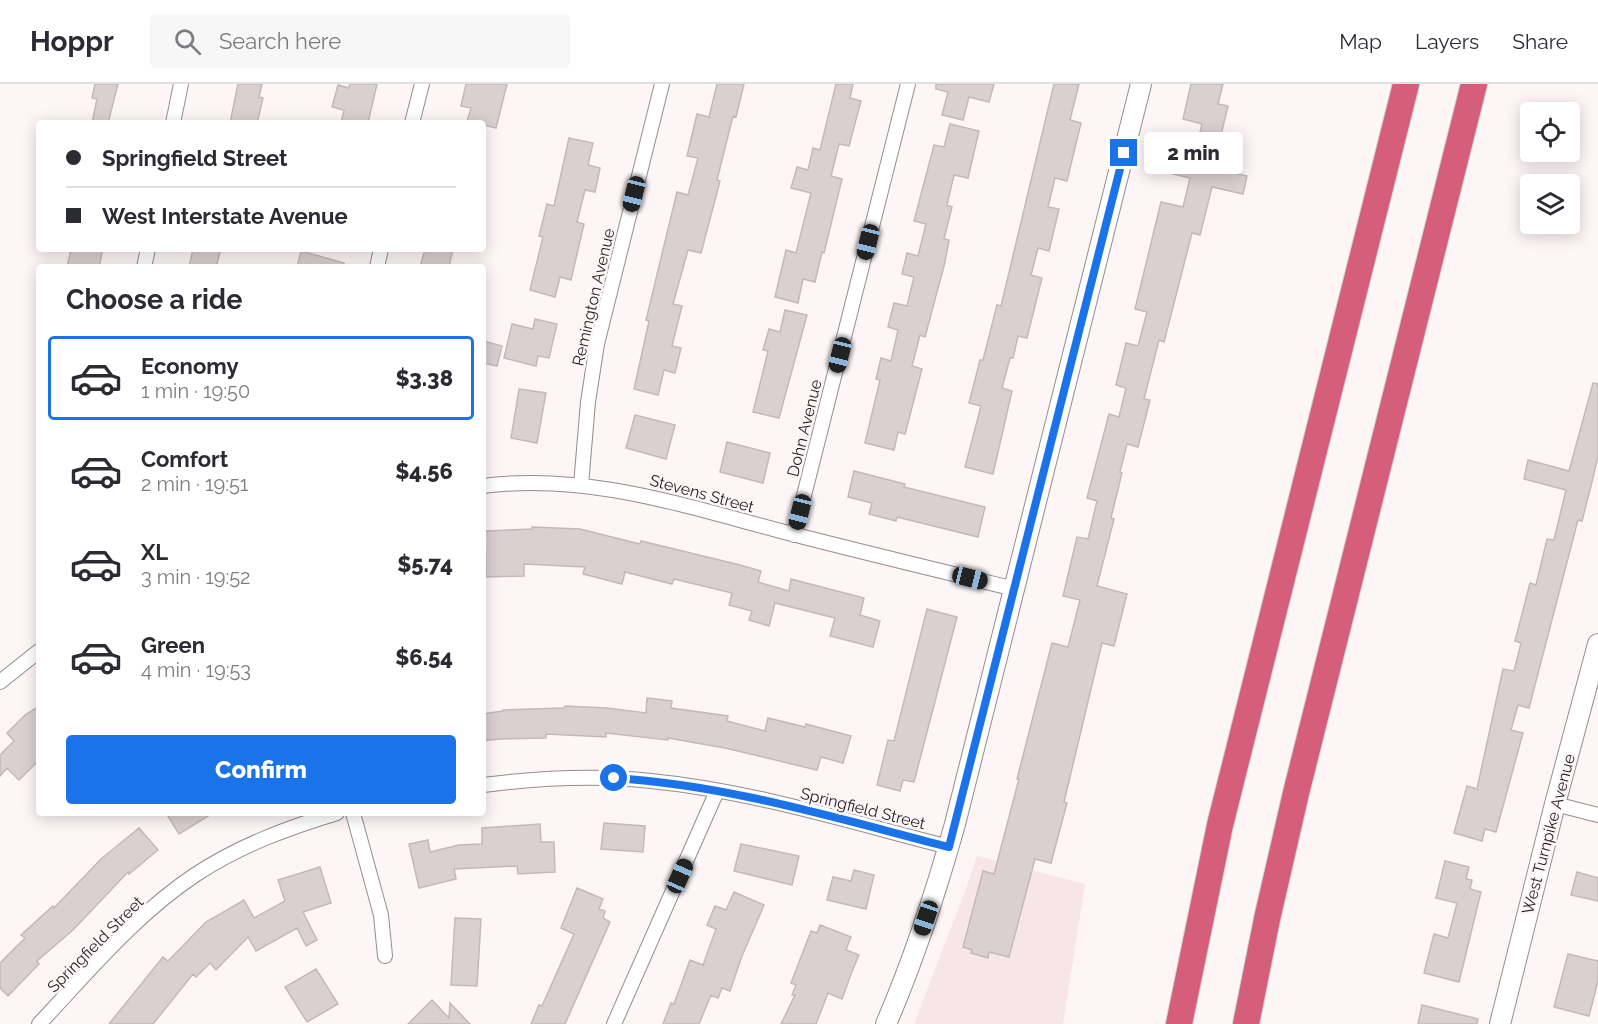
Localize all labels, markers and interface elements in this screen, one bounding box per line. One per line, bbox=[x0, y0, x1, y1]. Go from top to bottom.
search box bbox=[150, 14, 570, 68]
text: Hoppr bbox=[30, 25, 114, 58]
icon: search bbox=[171, 25, 204, 58]
text: Search here bbox=[219, 28, 341, 54]
text: Map bbox=[1339, 29, 1382, 54]
text: Layers bbox=[1415, 29, 1479, 54]
text: Share bbox=[1512, 29, 1568, 54]
map controls bbox=[1520, 102, 1580, 234]
button: locate bbox=[1520, 102, 1580, 162]
callout: 2 min bbox=[1145, 132, 1244, 174]
route end bbox=[1110, 139, 1137, 166]
text: 2 min bbox=[1167, 141, 1220, 165]
text: Springfield Street bbox=[102, 145, 288, 171]
car bbox=[621, 174, 647, 214]
button: layers bbox=[1520, 174, 1580, 234]
text: West Interstate Avenue bbox=[102, 203, 348, 229]
car bbox=[855, 222, 881, 262]
street label: Remington Avenue bbox=[568, 226, 619, 368]
text: Choose a ride bbox=[66, 284, 242, 315]
car bbox=[827, 335, 853, 375]
icon: car bbox=[69, 351, 123, 405]
text: Economy bbox=[141, 353, 239, 379]
text: $3.38 bbox=[395, 365, 453, 391]
street label: Dohn Avenue bbox=[783, 378, 826, 479]
text: 1 min · 19:50 bbox=[141, 379, 250, 403]
icon: car bbox=[69, 444, 123, 498]
text: Comfort bbox=[141, 446, 228, 472]
text: $4.56 bbox=[395, 458, 453, 484]
street label: Stevens Street bbox=[648, 470, 757, 517]
text: 2 min · 19:51 bbox=[141, 472, 248, 496]
car bbox=[787, 492, 813, 532]
icon: car bbox=[69, 537, 123, 591]
text: XL bbox=[141, 539, 168, 565]
text: $5.74 bbox=[397, 551, 453, 577]
text: 3 min · 19:52 bbox=[141, 565, 251, 589]
car bbox=[950, 565, 990, 591]
icon: car bbox=[69, 630, 123, 684]
text: Green bbox=[141, 632, 205, 658]
text: $6.54 bbox=[395, 644, 453, 670]
text: 4 min · 19:53 bbox=[141, 658, 251, 682]
button: Confirm bbox=[66, 735, 456, 804]
street label: West Turnpike Avenue bbox=[1518, 752, 1579, 916]
route start bbox=[600, 764, 627, 791]
street label: Springfield Street bbox=[798, 784, 928, 833]
car bbox=[664, 856, 696, 896]
street label: Springfield Street bbox=[43, 892, 148, 996]
car bbox=[912, 898, 940, 938]

